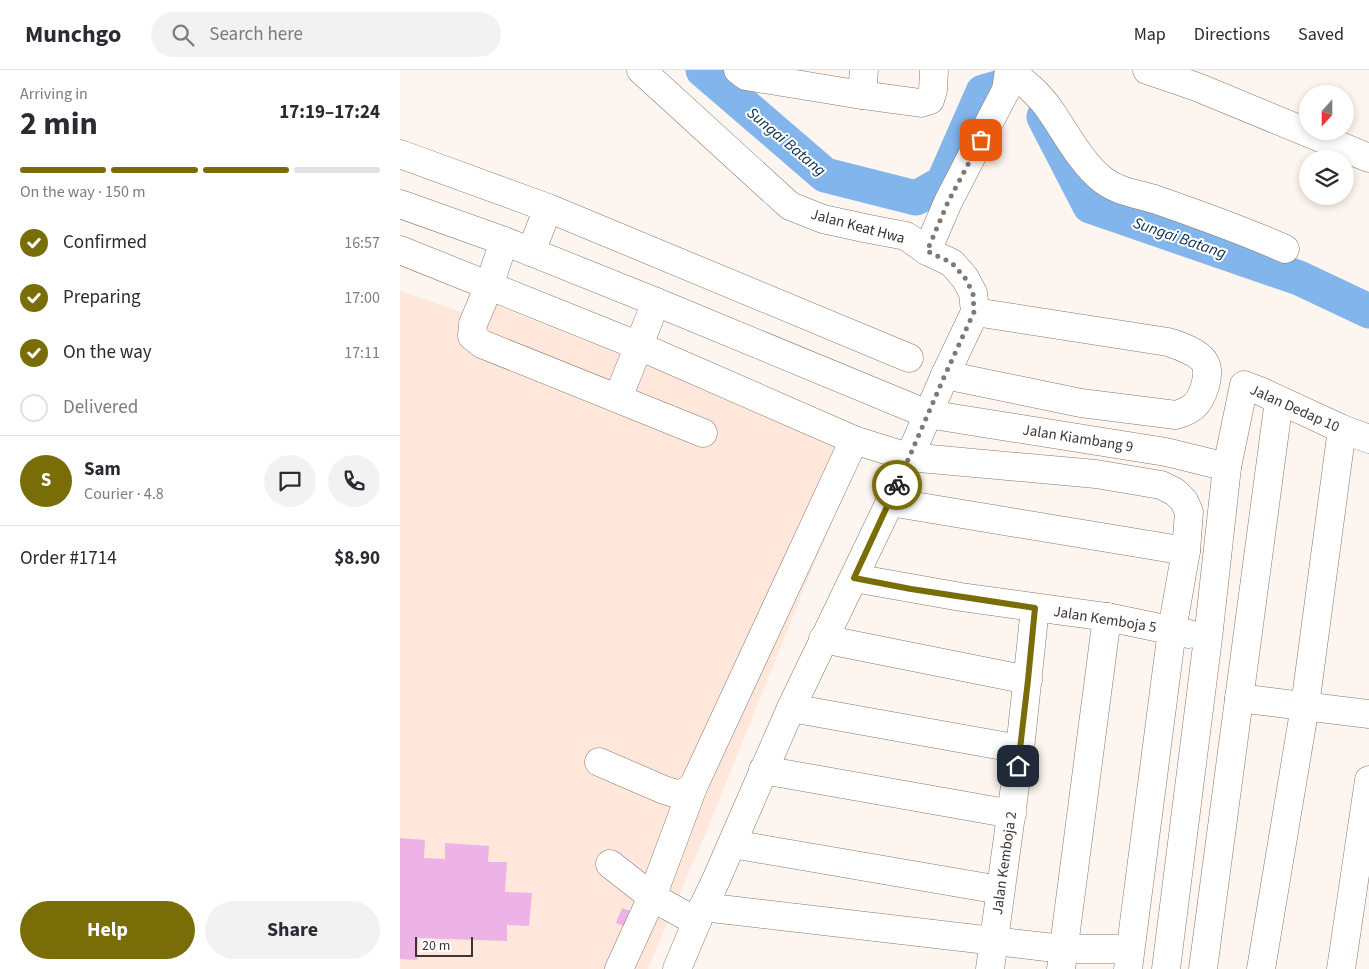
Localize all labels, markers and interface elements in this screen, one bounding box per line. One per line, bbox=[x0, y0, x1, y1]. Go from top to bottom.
search box bbox=[151, 12, 501, 57]
text: Munchgo bbox=[25, 17, 121, 52]
icon: search bbox=[169, 21, 197, 49]
text: Search here bbox=[209, 21, 303, 48]
text: Map bbox=[1134, 22, 1166, 47]
text: Directions bbox=[1194, 22, 1270, 47]
text: Saved bbox=[1298, 22, 1344, 47]
text: Arriving in bbox=[20, 83, 88, 105]
north arrow bbox=[1299, 85, 1354, 140]
map controls bbox=[1299, 85, 1354, 205]
text: 17:19–17:24 bbox=[279, 99, 380, 126]
text: 2 min bbox=[20, 101, 98, 147]
water label: Sungai Batang bbox=[742, 102, 831, 181]
pin bbox=[960, 119, 1002, 161]
icon: bag bbox=[967, 126, 995, 154]
button: layers bbox=[1299, 150, 1354, 205]
text: On the way · 150 m bbox=[20, 181, 145, 203]
street label: Jalan Keat Hwa bbox=[809, 204, 907, 249]
water label: Sungai Batang bbox=[1130, 212, 1229, 264]
icon: check bbox=[20, 229, 48, 257]
text: Confirmed bbox=[63, 229, 147, 256]
text: 16:57 bbox=[344, 232, 380, 254]
icon: check bbox=[20, 284, 48, 312]
text: Preparing bbox=[63, 284, 141, 311]
text: 17:00 bbox=[344, 287, 380, 309]
icon: check bbox=[20, 339, 48, 367]
text: On the way bbox=[63, 339, 152, 366]
text: 17:11 bbox=[344, 342, 380, 364]
street label: Jalan Dedap 10 bbox=[1247, 379, 1343, 438]
text: Delivered bbox=[63, 394, 138, 421]
street label: Jalan Kiambang 9 bbox=[1021, 419, 1135, 458]
button: chat bbox=[264, 455, 316, 507]
button: phone bbox=[328, 455, 380, 507]
text: Sam bbox=[84, 456, 121, 483]
courier bbox=[872, 460, 922, 510]
text: S bbox=[41, 467, 51, 494]
icon: bike bbox=[883, 471, 911, 499]
text: Courier · 4.8 bbox=[84, 483, 164, 505]
text: Order #1714 bbox=[20, 545, 117, 572]
text: $8.90 bbox=[334, 545, 380, 572]
street label: Jalan Kemboja 5 bbox=[1052, 601, 1158, 638]
pin bbox=[997, 745, 1039, 787]
icon: home bbox=[1004, 752, 1032, 780]
street label: Jalan Kemboja 2 bbox=[987, 810, 1022, 916]
button: Help bbox=[20, 901, 195, 959]
button: Share bbox=[205, 901, 380, 959]
scale bar bbox=[415, 934, 472, 957]
text: 20 m bbox=[422, 936, 450, 956]

